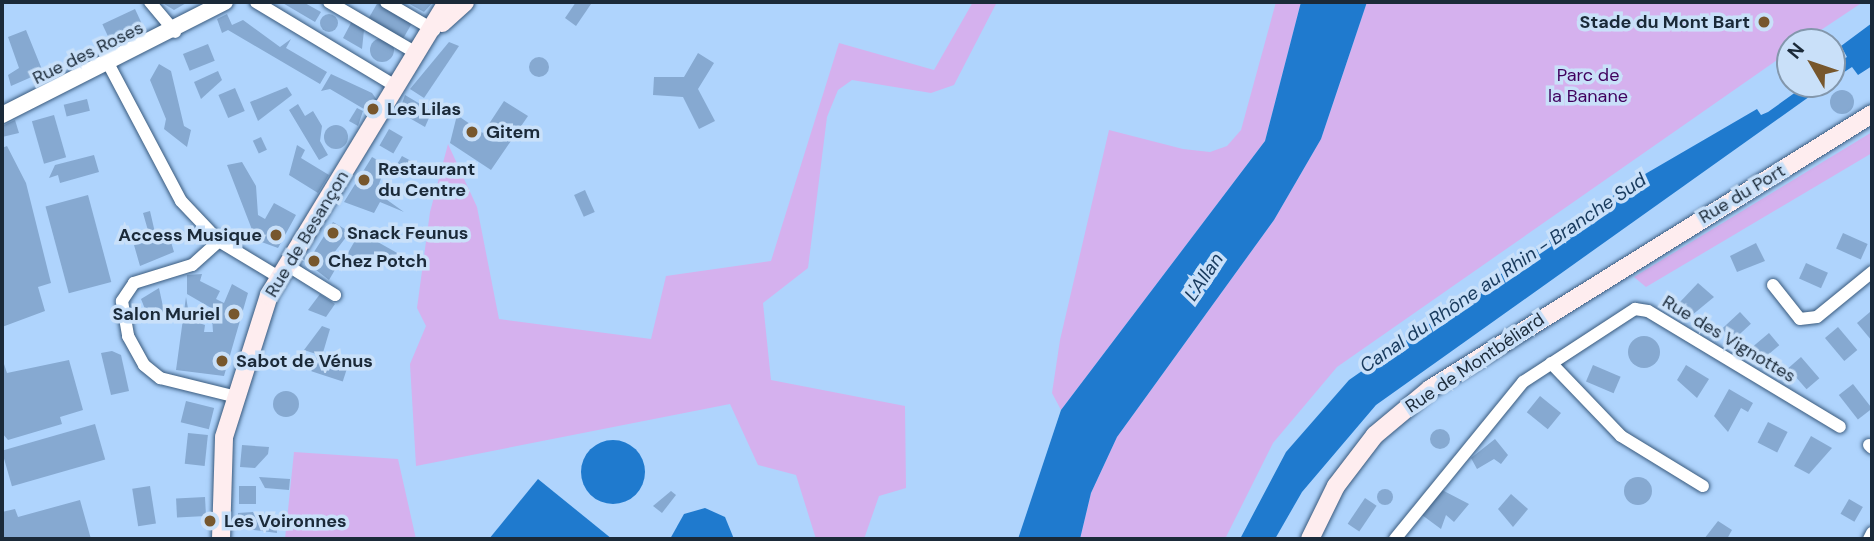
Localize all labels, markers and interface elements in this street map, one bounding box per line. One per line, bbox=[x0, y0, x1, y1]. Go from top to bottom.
place label: Stade du Mont Bart bbox=[1580, 11, 1750, 33]
marker: Stade du Mont Bart bbox=[1756, 14, 1772, 30]
street label: Rue des Roses bbox=[29, 17, 147, 89]
north arrow bbox=[1776, 28, 1846, 98]
text: N bbox=[1782, 37, 1810, 64]
park label: Parc de la Banane bbox=[1548, 65, 1628, 108]
place label: Les Lilas bbox=[387, 98, 461, 120]
marker: Les Lilas bbox=[365, 101, 381, 117]
place label: Gitem bbox=[486, 121, 540, 143]
marker: Gitem bbox=[464, 124, 480, 140]
place label: Restaurant du Centre bbox=[378, 159, 475, 202]
street label: Rue du Port bbox=[1695, 160, 1789, 228]
street label: Rue de Besançon bbox=[261, 167, 353, 301]
water label: Canal du Rhône au Rhin - Branche Sud bbox=[1355, 168, 1651, 378]
marker: Restaurant du Centre bbox=[356, 172, 372, 188]
place label: Snack Feunus bbox=[347, 222, 468, 244]
place label: Access Musique bbox=[118, 224, 262, 246]
marker: Snack Feunus bbox=[325, 225, 341, 241]
marker: Access Musique bbox=[268, 227, 284, 243]
water label: L'Allan bbox=[1180, 249, 1228, 305]
place label: Chez Potch bbox=[328, 250, 427, 272]
marker: Chez Potch bbox=[306, 253, 322, 269]
street label: Rue des Vignottes bbox=[1658, 291, 1800, 387]
place label: Salon Muriel bbox=[112, 303, 220, 325]
marker: Salon Muriel bbox=[226, 306, 242, 322]
street label: Rue de Montbéliard bbox=[1402, 309, 1548, 417]
place label: Sabot de Vénus bbox=[236, 350, 373, 372]
marker: Sabot de Vénus bbox=[214, 353, 230, 369]
place label: Les Voironnes bbox=[224, 510, 347, 532]
marker: Les Voironnes bbox=[202, 513, 218, 529]

